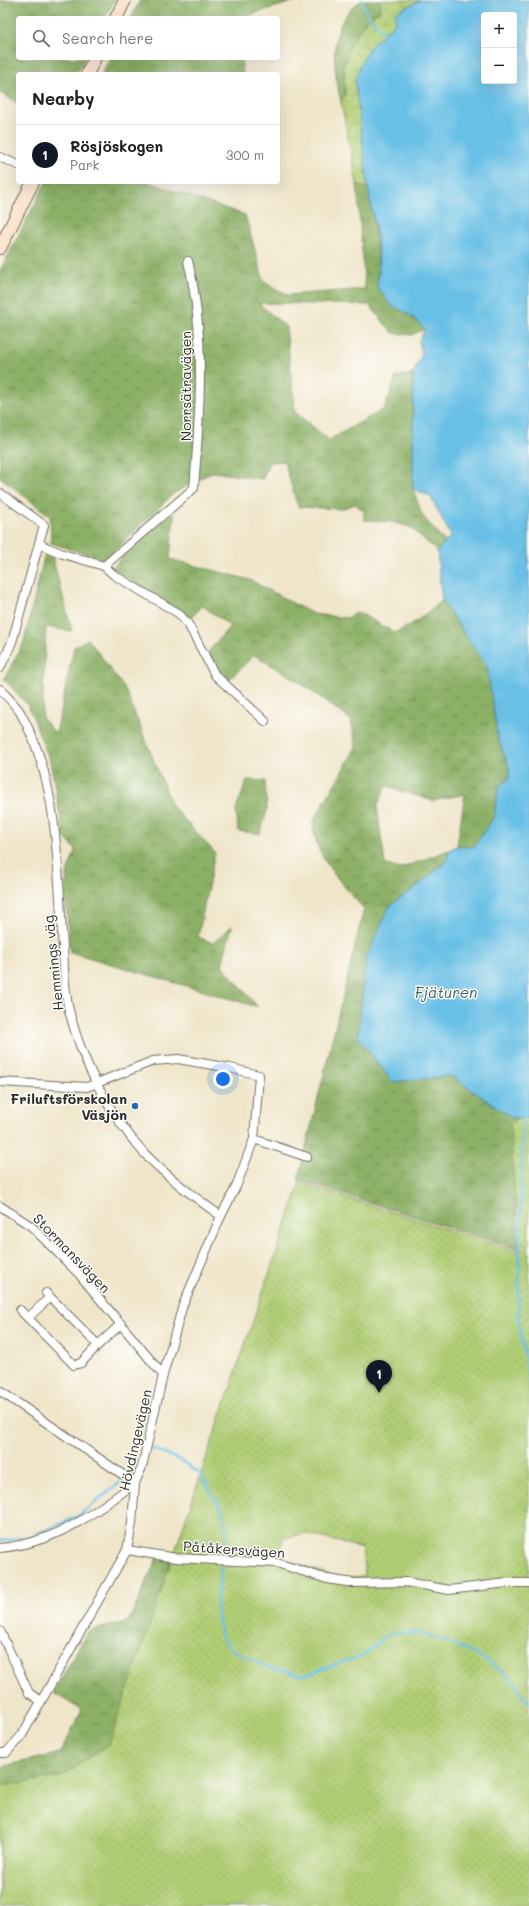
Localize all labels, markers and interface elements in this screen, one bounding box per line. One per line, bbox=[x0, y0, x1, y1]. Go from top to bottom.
map controls bbox=[481, 12, 517, 84]
button: + bbox=[481, 12, 517, 48]
search box bbox=[16, 16, 280, 60]
icon: search bbox=[30, 27, 52, 49]
text: Search here bbox=[62, 28, 153, 48]
button: − bbox=[481, 48, 517, 84]
text: Nearby bbox=[32, 87, 94, 109]
text: Rösjöskogen bbox=[70, 136, 163, 156]
text: 1 bbox=[42, 146, 48, 163]
text: 300 m bbox=[226, 146, 264, 163]
text: Park bbox=[70, 156, 99, 173]
street label: Norrsätravägen bbox=[176, 331, 195, 441]
street label: Hemmings väg bbox=[39, 914, 67, 1012]
water label: Fjäturen bbox=[415, 982, 477, 1002]
your location bbox=[213, 1069, 233, 1089]
place label: Friluftsförskolan Väsjön bbox=[10, 1089, 127, 1124]
marker: Friluftsförskolan Väsjön bbox=[130, 1101, 140, 1111]
street label: Stormansvägen bbox=[29, 1209, 115, 1297]
pin: 1 bbox=[366, 1360, 392, 1393]
street label: Hövdingevägen bbox=[114, 1387, 156, 1493]
street label: Påtåkersvägen bbox=[182, 1536, 286, 1562]

